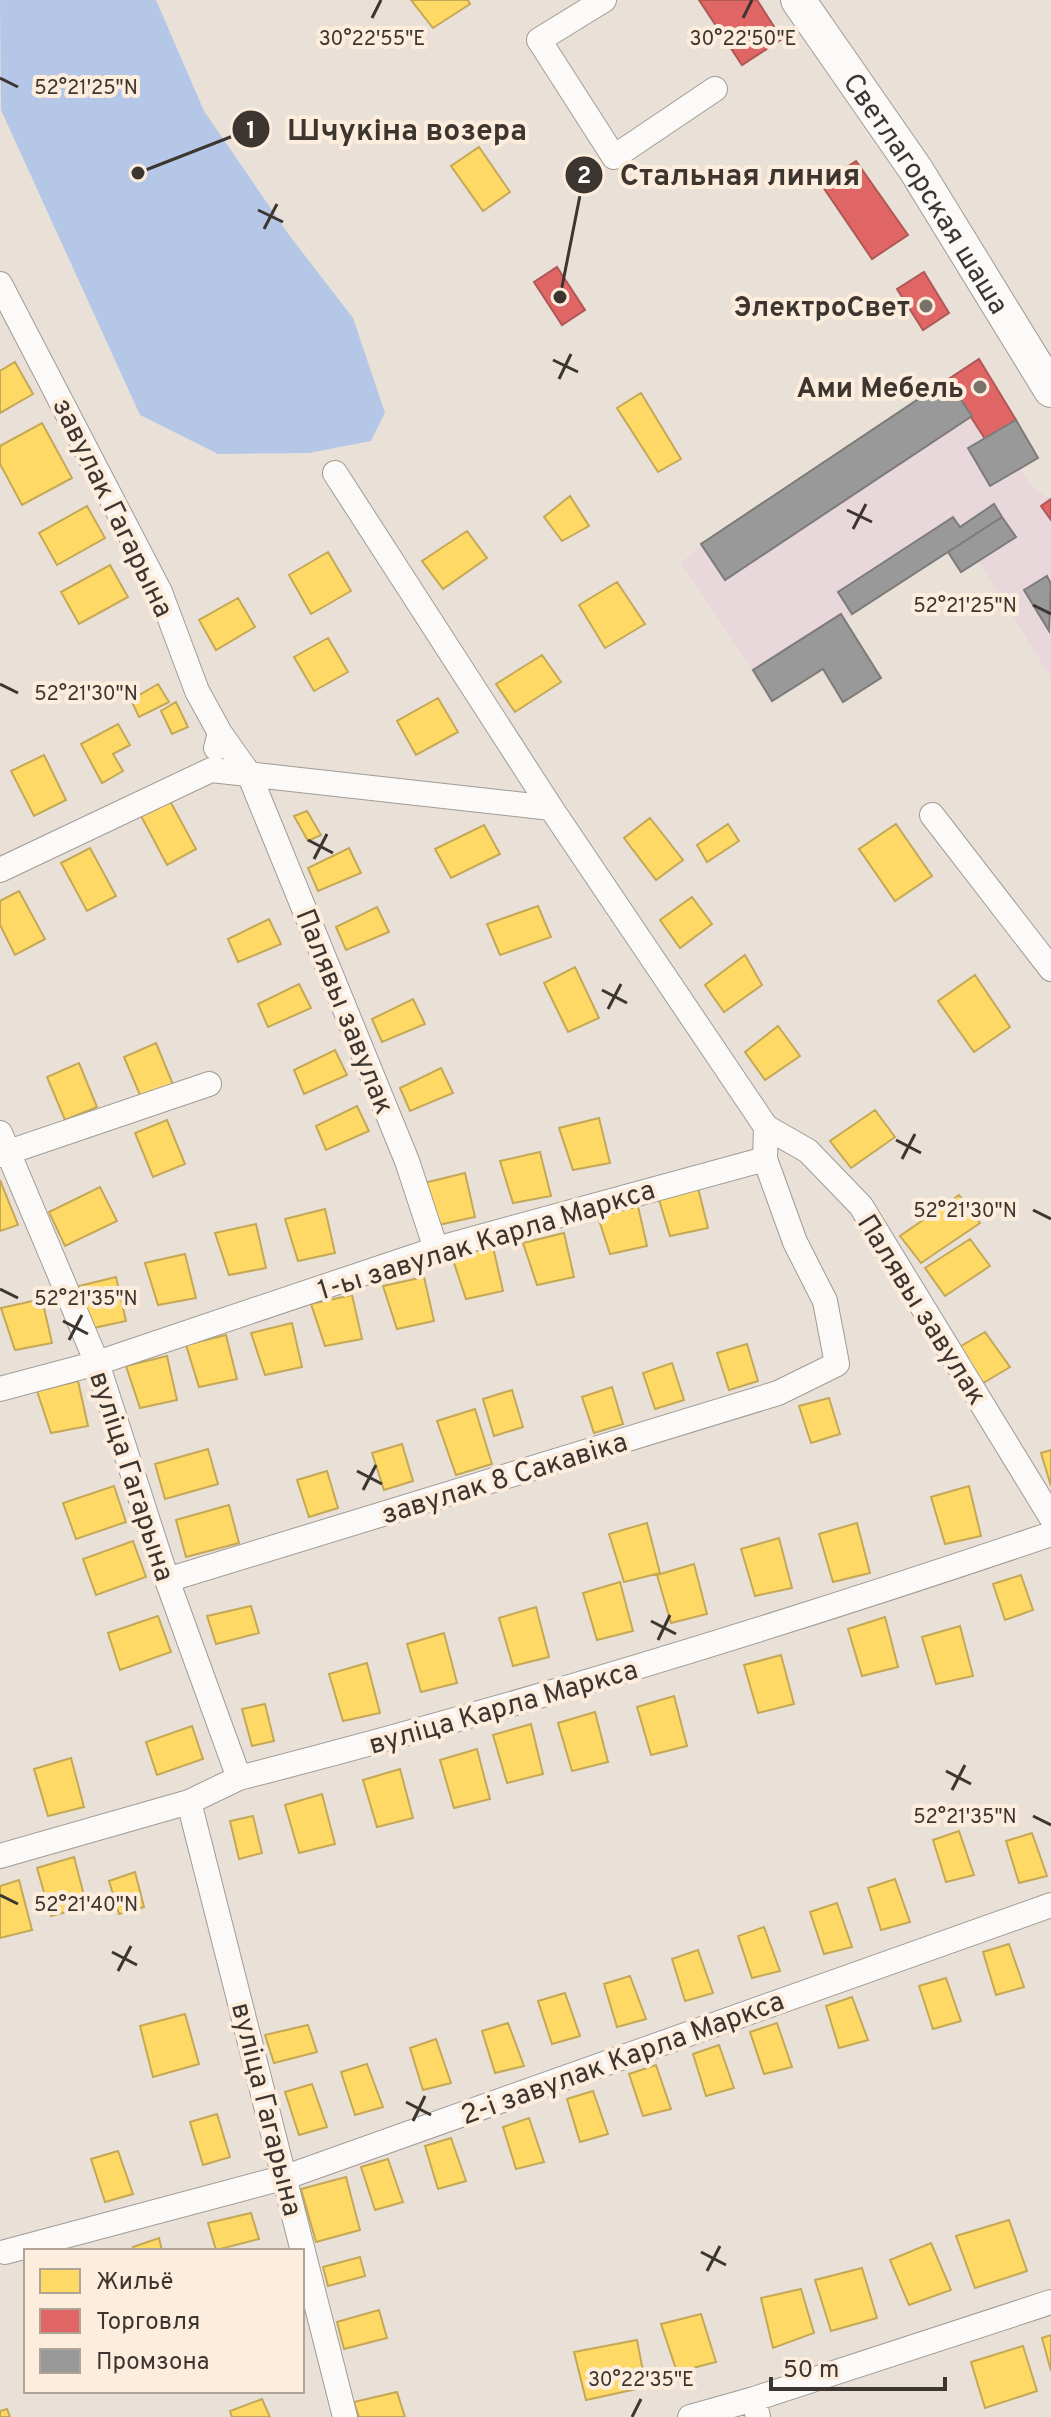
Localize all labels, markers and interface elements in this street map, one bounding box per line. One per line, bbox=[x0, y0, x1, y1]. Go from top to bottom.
text: 30°22'55"E bbox=[319, 27, 425, 53]
text: 30°22'50"E bbox=[690, 27, 796, 53]
street label: Светлагорская шаша bbox=[833, 67, 1015, 322]
text: 52°21'25"N bbox=[34, 76, 138, 102]
callout: Шчукіна возера bbox=[231, 102, 542, 156]
text: Шчукіна возера bbox=[287, 114, 527, 151]
text: 1 bbox=[246, 117, 256, 147]
callout: Стальная линия bbox=[564, 148, 876, 202]
text: Стальная линия bbox=[620, 159, 860, 196]
text: 2 bbox=[577, 162, 591, 192]
place label: ЭлектроСвет bbox=[734, 291, 910, 327]
marker: ЭлектроСвет bbox=[917, 297, 935, 315]
place label: Ами Мебель bbox=[796, 372, 964, 408]
marker: Ами Мебель bbox=[971, 378, 989, 396]
street label: завулак Гагарына bbox=[42, 392, 180, 624]
text: 52°21'25"N bbox=[913, 594, 1017, 620]
text: 52°21'30"N bbox=[34, 682, 138, 708]
street label: Палявы завулак bbox=[286, 904, 401, 1120]
street label: 1-ы завулак Карла Маркса bbox=[314, 1173, 660, 1310]
text: 52°21'30"N bbox=[913, 1199, 1017, 1225]
street label: Палявы завулак bbox=[847, 1208, 994, 1413]
text: 52°21'35"N bbox=[34, 1287, 138, 1313]
street label: вуліца Гагарына bbox=[79, 1367, 181, 1586]
street label: завулак 8 Сакавіка bbox=[377, 1425, 632, 1534]
street label: вуліца Карла Маркса bbox=[365, 1653, 642, 1765]
text: 52°21'35"N bbox=[913, 1805, 1017, 1831]
text: 52°21'40"N bbox=[34, 1893, 138, 1919]
street label: 2-і завулак Карла Маркса bbox=[456, 1984, 790, 2135]
street label: вуліца Гагарына bbox=[221, 1999, 309, 2220]
legend bbox=[24, 2249, 304, 2393]
text: Жильё bbox=[96, 2268, 173, 2298]
text: Торговля bbox=[96, 2308, 200, 2338]
scale bar bbox=[771, 2341, 945, 2391]
text: Промзона bbox=[96, 2348, 209, 2378]
text: 50 m bbox=[783, 2356, 839, 2386]
text: 30°22'35"E bbox=[588, 2368, 694, 2394]

